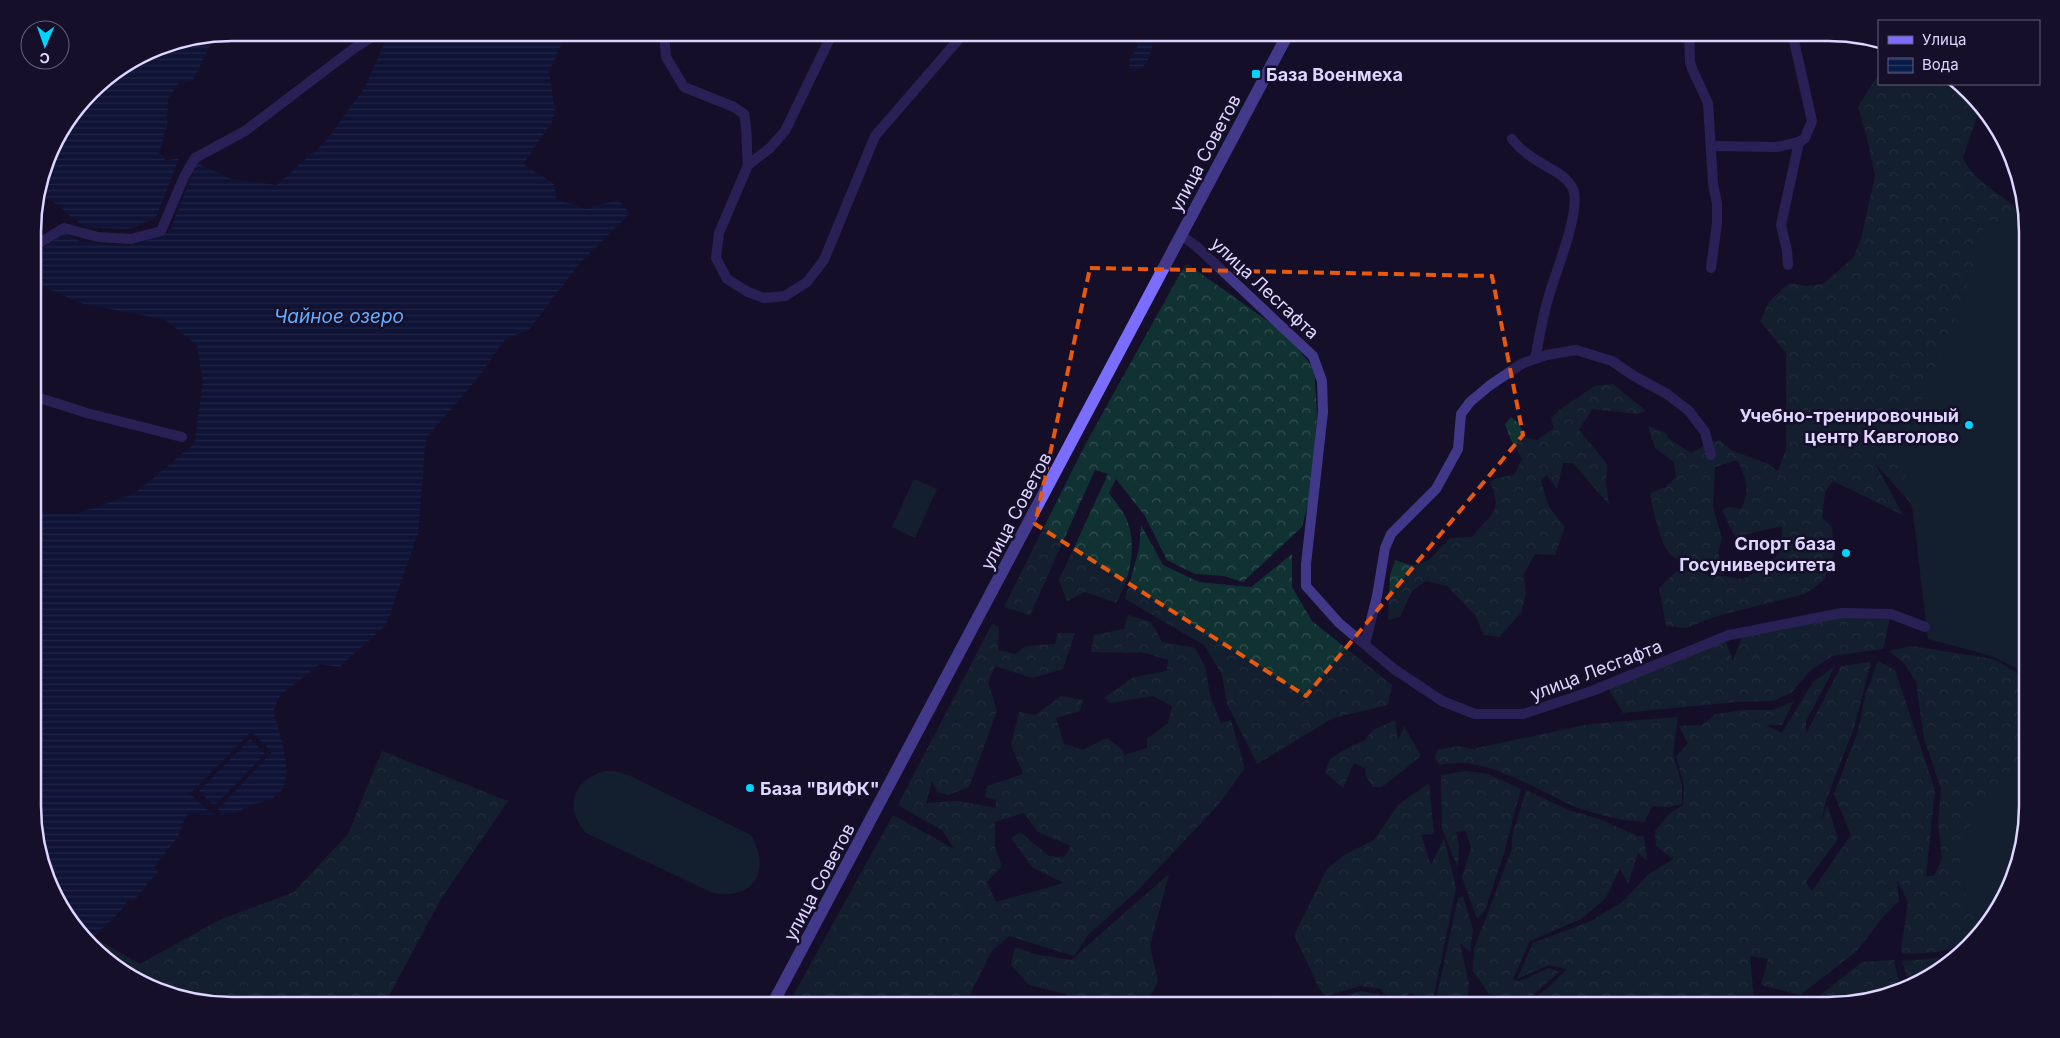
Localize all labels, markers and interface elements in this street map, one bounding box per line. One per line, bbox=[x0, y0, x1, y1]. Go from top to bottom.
north arrow bbox=[20, 20, 70, 70]
legend bbox=[1878, 20, 2040, 85]
text: Улица bbox=[1922, 30, 1966, 49]
text: С bbox=[39, 50, 50, 67]
text: Вода bbox=[1922, 55, 1959, 74]
place label: База Военмеха bbox=[1266, 64, 1403, 85]
marker: База Военмеха bbox=[1250, 68, 1262, 80]
street label: улица Советов bbox=[1165, 91, 1245, 215]
street label: улица Лесгафта bbox=[1207, 233, 1323, 343]
water label: Чайное озеро bbox=[274, 305, 404, 328]
place label: Учебно-тренировочный центр Кавголово bbox=[1740, 405, 1959, 447]
marker: Учебно-тренировочный центр Кавголово bbox=[1963, 419, 1975, 431]
street label: улица Советов bbox=[976, 449, 1056, 573]
place label: Спорт база Госуниверситета bbox=[1679, 533, 1836, 575]
marker: Спорт база Госуниверситета bbox=[1840, 547, 1852, 559]
street label: улица Лесгафта bbox=[1527, 635, 1665, 705]
place label: База "ВИФК" bbox=[760, 778, 880, 799]
marker: База "ВИФК" bbox=[744, 782, 756, 794]
street label: улица Советов bbox=[779, 820, 859, 944]

